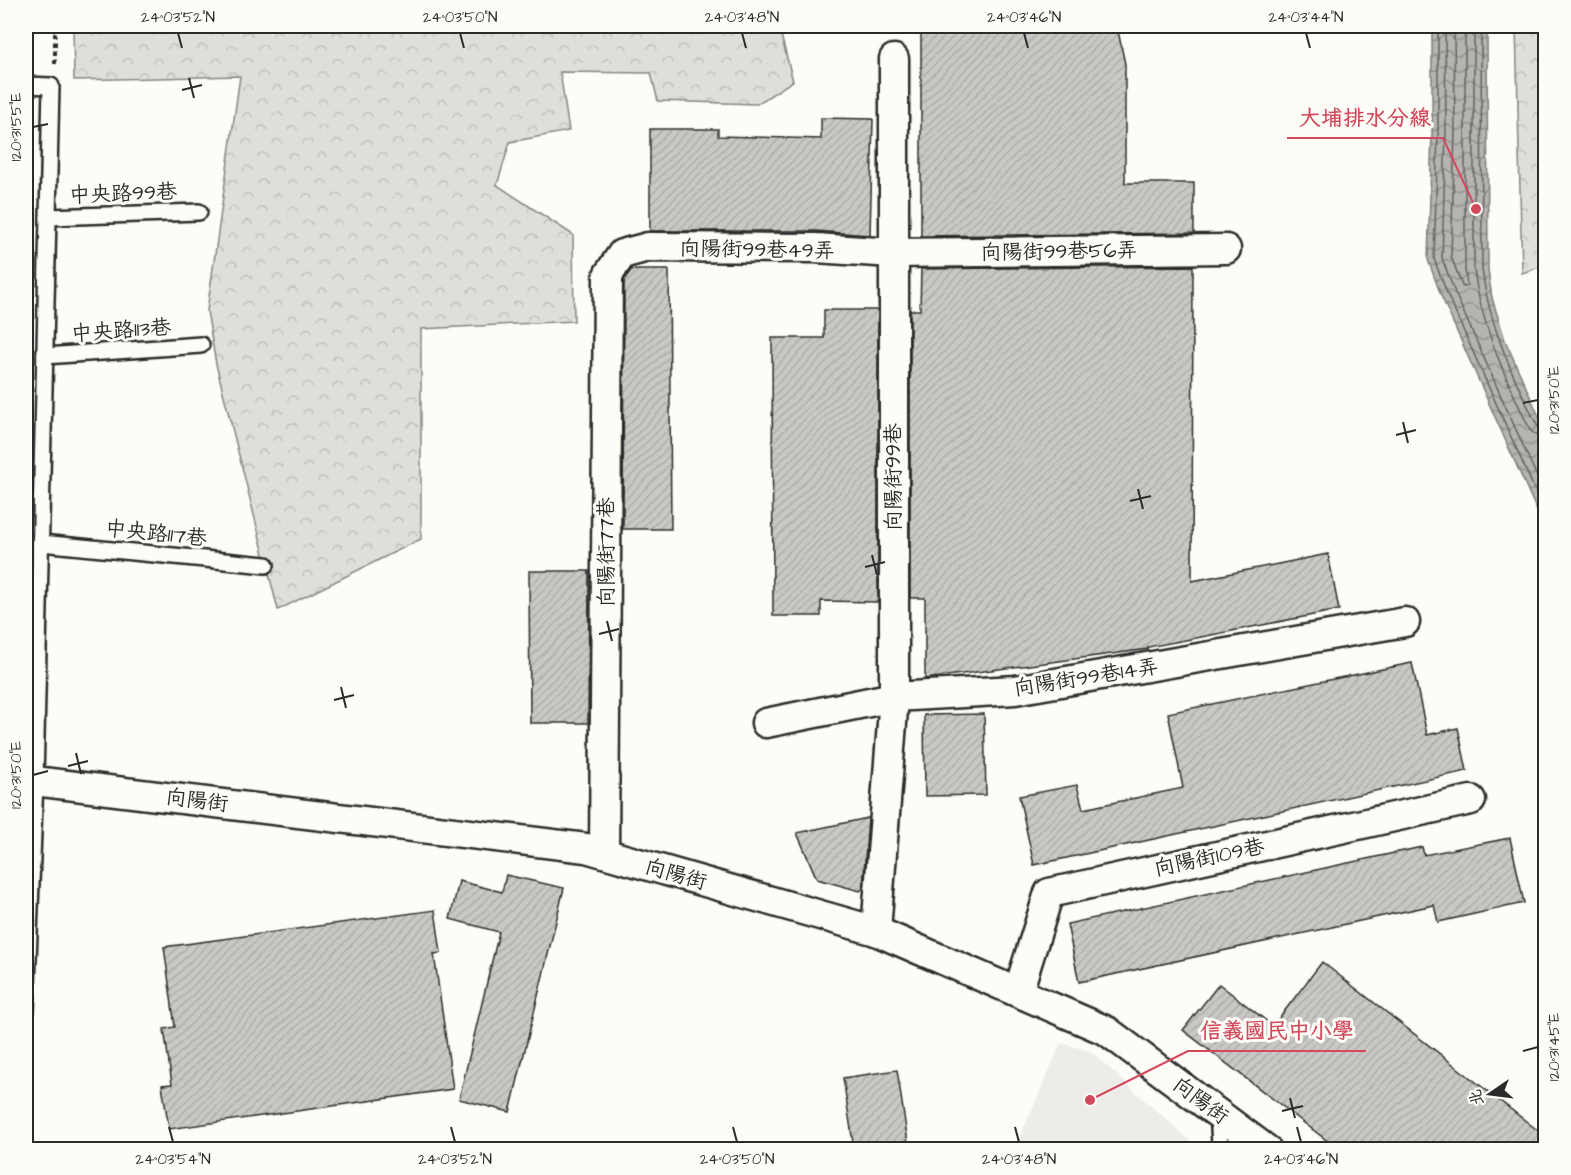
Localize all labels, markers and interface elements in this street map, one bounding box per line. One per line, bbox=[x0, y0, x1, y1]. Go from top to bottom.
text: 24°03'52"N bbox=[141, 7, 215, 28]
text: 24°03'50"N bbox=[423, 7, 497, 28]
text: 24°03'48"N bbox=[705, 7, 779, 28]
text: 24°03'46"N bbox=[987, 7, 1061, 28]
text: 24°03'44"N bbox=[1269, 7, 1344, 28]
text: 120°31'55"E bbox=[6, 92, 27, 161]
callout: 大埔排水分線 bbox=[1287, 98, 1443, 138]
text: 大埔排水分線 bbox=[1299, 103, 1431, 134]
street label: 中央路99巷 bbox=[69, 177, 177, 210]
street label: 向陽街99巷49弄 bbox=[679, 234, 835, 265]
street label: 向陽街99巷56弄 bbox=[980, 236, 1138, 267]
street label: 中央路113巷 bbox=[70, 313, 172, 348]
text: 120°31'50"E bbox=[1544, 366, 1565, 434]
street label: 向陽街99巷 bbox=[879, 423, 908, 531]
street label: 向陽街77巷 bbox=[592, 497, 621, 607]
street label: 中央路117巷 bbox=[104, 514, 208, 553]
street label: 向陽街99巷14弄 bbox=[1012, 652, 1160, 703]
text: 120°31'50"E bbox=[6, 741, 27, 809]
street label: 向陽街 bbox=[164, 782, 230, 819]
street label: 向陽街109巷 bbox=[1151, 832, 1267, 883]
street label: 向陽街 bbox=[642, 852, 710, 897]
callout: 信義國民中小學 bbox=[1188, 1011, 1366, 1051]
text: 120°31'45"E bbox=[1544, 1013, 1565, 1081]
text: 信義國民中小學 bbox=[1200, 1016, 1354, 1047]
north arrow bbox=[1460, 1064, 1520, 1124]
street label: 向陽街 bbox=[1167, 1070, 1235, 1131]
text: 北 bbox=[1464, 1087, 1489, 1108]
text: 24°03'54"N bbox=[135, 1149, 211, 1170]
text: 24°03'52"N bbox=[418, 1149, 492, 1170]
text: 24°03'50"N bbox=[700, 1149, 774, 1170]
text: 24°03'48"N bbox=[982, 1149, 1056, 1170]
text: 24°03'46"N bbox=[1264, 1149, 1338, 1170]

